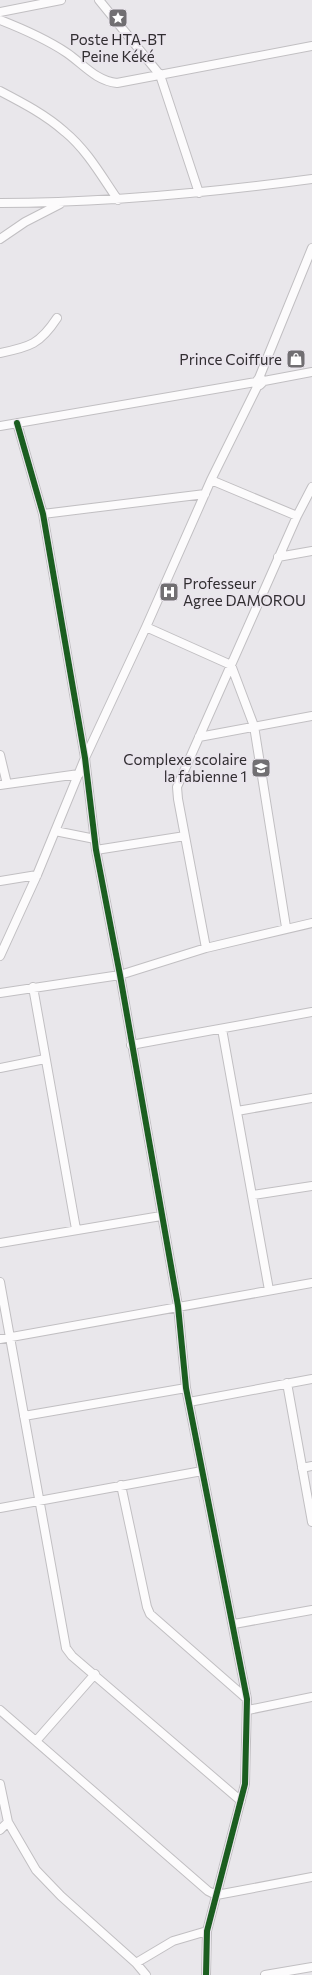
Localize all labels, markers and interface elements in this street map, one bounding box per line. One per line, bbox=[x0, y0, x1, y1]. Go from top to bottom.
place icon: Poste HTA-BT Peine Kéké bbox=[107, 7, 129, 29]
place label: Poste HTA-BT Peine Kéké bbox=[70, 30, 167, 65]
shop icon: Prince Coiffure bbox=[285, 348, 307, 370]
place label: Prince Coiffure bbox=[179, 350, 282, 368]
place label: Professeur Agree DAMOROU bbox=[183, 574, 306, 609]
hospital icon: Professeur Agree DAMOROU bbox=[158, 581, 180, 603]
place label: Complexe scolaire la fabienne 1 bbox=[123, 750, 247, 785]
school or university icon: Complexe scolaire la fabienne 1 bbox=[250, 757, 272, 779]

